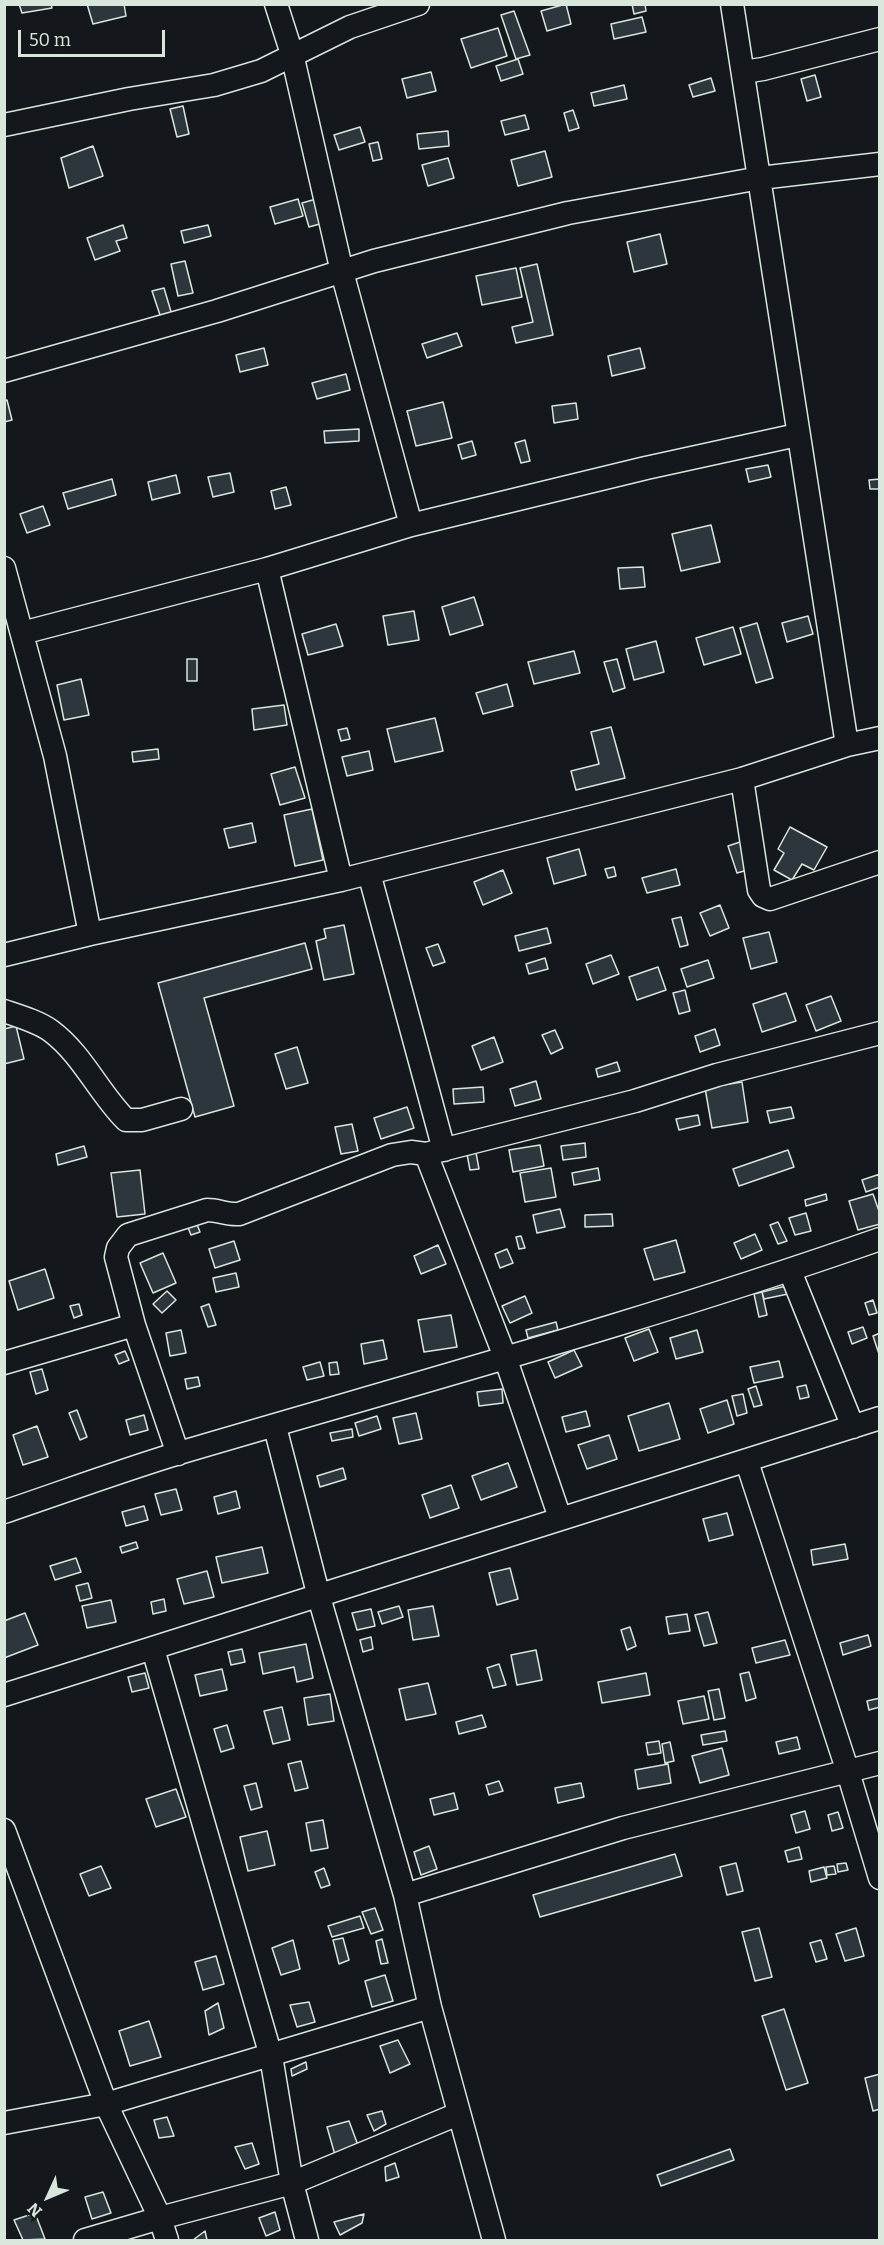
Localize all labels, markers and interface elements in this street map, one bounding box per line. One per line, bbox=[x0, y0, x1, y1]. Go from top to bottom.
scale bar bbox=[21, 18, 168, 56]
text: 50 m bbox=[29, 29, 71, 51]
north arrow bbox=[18, 2167, 78, 2227]
text: N bbox=[24, 2199, 46, 2221]

